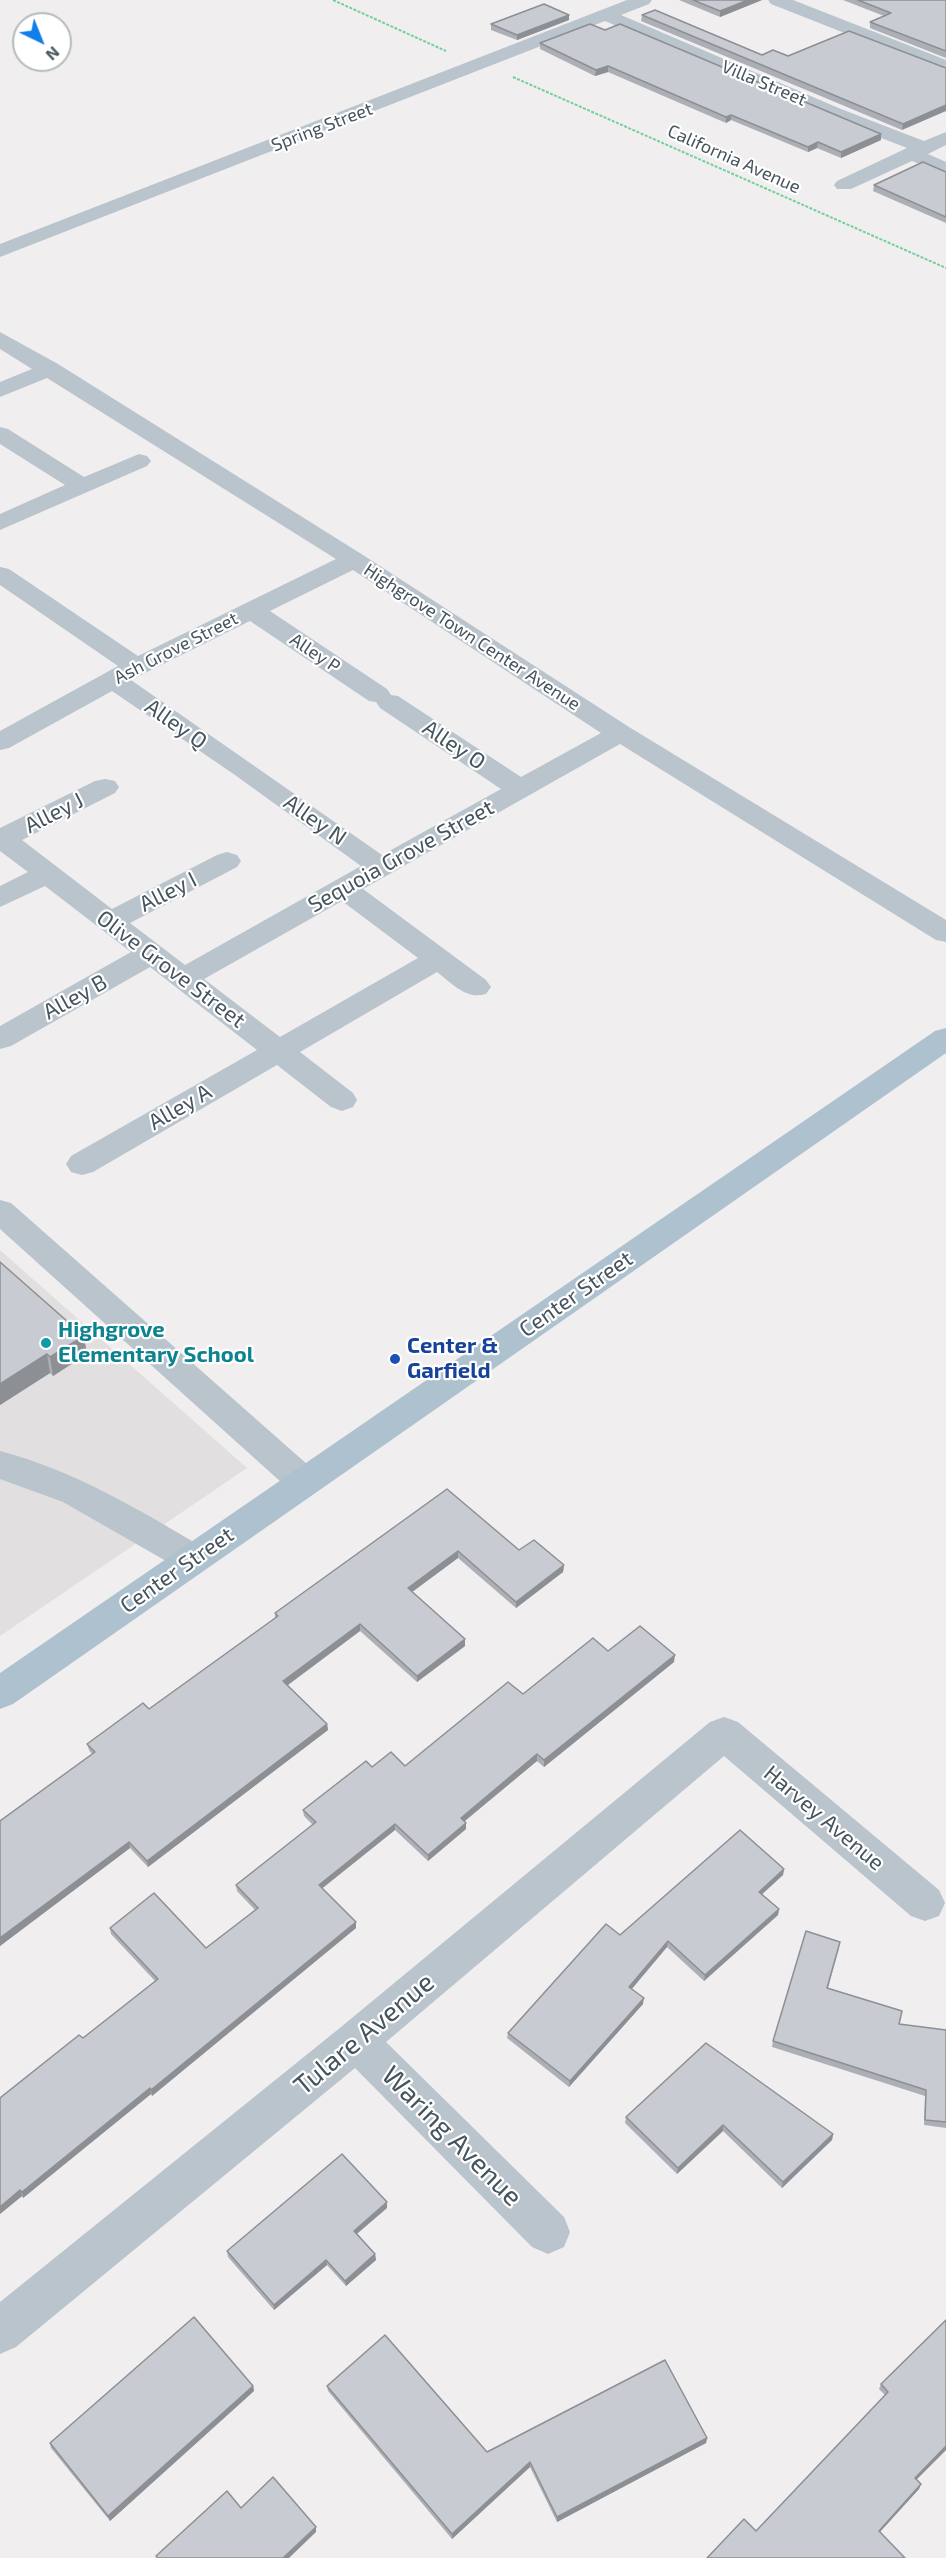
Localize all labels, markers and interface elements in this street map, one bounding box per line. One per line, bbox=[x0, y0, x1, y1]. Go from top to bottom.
north arrow bbox=[12, 12, 72, 72]
text: N bbox=[43, 43, 64, 65]
street label: Villa Street bbox=[718, 55, 810, 111]
street label: Spring Street bbox=[268, 98, 376, 156]
street label: California Avenue bbox=[664, 120, 804, 198]
street label: Highgrove Town Center Avenue bbox=[360, 559, 584, 715]
street label: Ash Grove Street bbox=[110, 607, 242, 689]
street label: Alley P bbox=[286, 628, 344, 678]
street label: Alley Q bbox=[140, 693, 212, 755]
street label: Alley O bbox=[418, 715, 490, 775]
street label: Alley J bbox=[20, 787, 88, 839]
street label: Alley N bbox=[279, 789, 351, 851]
street label: Sequoia Grove Street bbox=[304, 794, 498, 918]
street label: Alley I bbox=[135, 866, 201, 918]
street label: Olive Grove Street bbox=[92, 905, 250, 1033]
street label: Alley B bbox=[39, 969, 111, 1025]
street label: Alley A bbox=[144, 1078, 216, 1136]
street label: Center Street bbox=[514, 1245, 638, 1343]
place label: Highgrove Elementary School bbox=[58, 1317, 254, 1368]
place label: Center & Garfield bbox=[407, 1333, 498, 1384]
marker: Highgrove Elementary School bbox=[39, 1336, 53, 1350]
marker: Center & Garfield bbox=[388, 1352, 402, 1366]
street label: Center Street bbox=[115, 1521, 239, 1619]
street label: Harvey Avenue bbox=[758, 1760, 890, 1876]
street label: Tulare Avenue bbox=[287, 1966, 441, 2102]
street label: Waring Avenue bbox=[375, 2059, 529, 2213]

